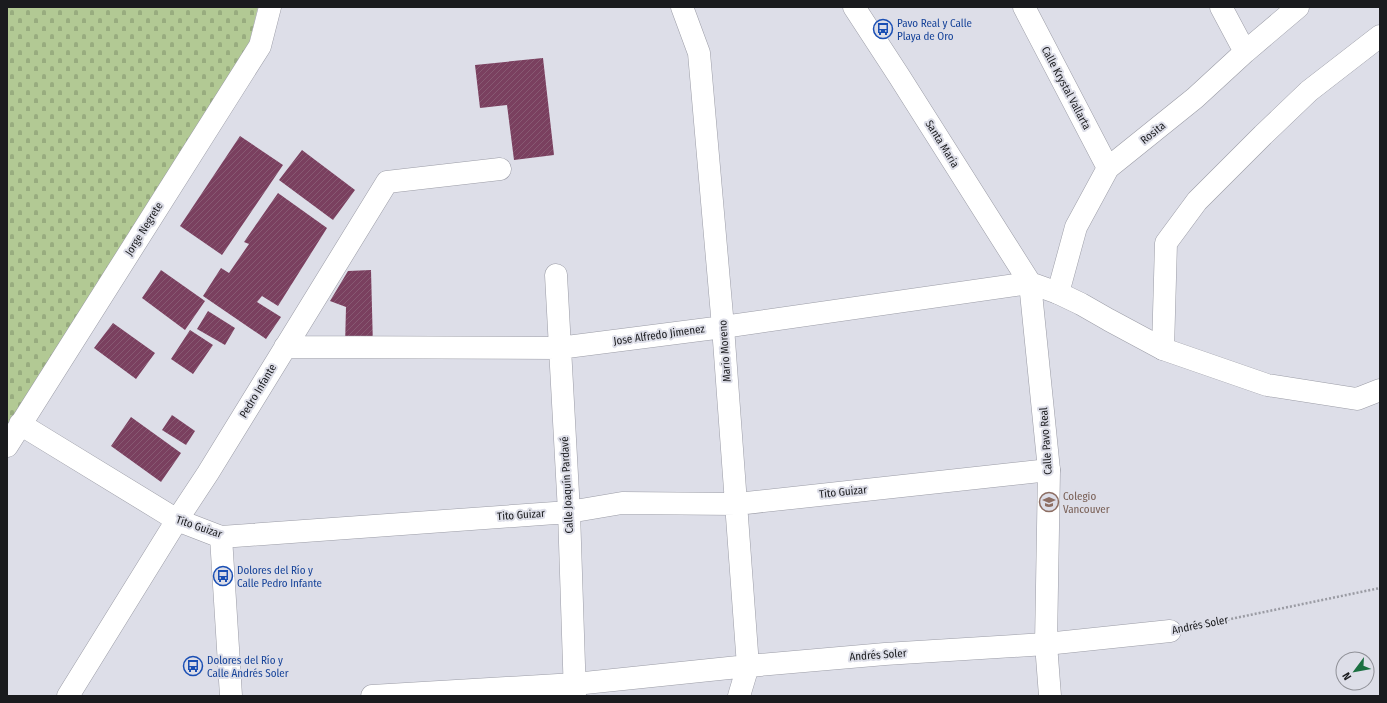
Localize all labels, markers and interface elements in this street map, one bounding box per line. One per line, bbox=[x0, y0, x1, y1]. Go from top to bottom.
place label: Pavo Real y Calle Playa de Oro bbox=[897, 17, 972, 43]
bus stop icon: Pavo Real y Calle Playa de Oro bbox=[872, 18, 894, 40]
street label: Calle Krystal Vallarta bbox=[1039, 44, 1093, 132]
street label: Santa Maria bbox=[922, 118, 962, 170]
street label: Rosita bbox=[1138, 119, 1168, 147]
street label: Jorge Negrete bbox=[122, 200, 166, 258]
street label: Mario Moreno bbox=[716, 319, 734, 383]
street label: Jose Alfredo Jimenez bbox=[613, 322, 706, 348]
street label: Pedro Infante bbox=[237, 362, 279, 420]
street label: Calle Pavo Real bbox=[1037, 407, 1055, 475]
street label: Calle Joaquín Pardavé bbox=[558, 436, 576, 534]
street label: Tito Guizar bbox=[818, 483, 868, 501]
place label: Colegio Vancouver bbox=[1063, 490, 1110, 516]
school or university icon: Colegio Vancouver bbox=[1038, 491, 1060, 513]
street label: Tito Guizar bbox=[497, 507, 546, 523]
street label: Tito Guizar bbox=[174, 513, 224, 541]
place label: Dolores del Río y Calle Pedro Infante bbox=[237, 564, 322, 590]
bus stop icon: Dolores del Río y Calle Pedro Infante bbox=[212, 565, 234, 587]
street label: Andrés Soler bbox=[1171, 613, 1229, 637]
street label: Andrés Soler bbox=[849, 647, 907, 663]
north arrow bbox=[1335, 651, 1375, 691]
place label: Dolores del Río y Calle Andrés Soler bbox=[207, 654, 289, 680]
bus stop icon: Dolores del Río y Calle Andrés Soler bbox=[182, 655, 204, 677]
text: N bbox=[1340, 670, 1354, 682]

